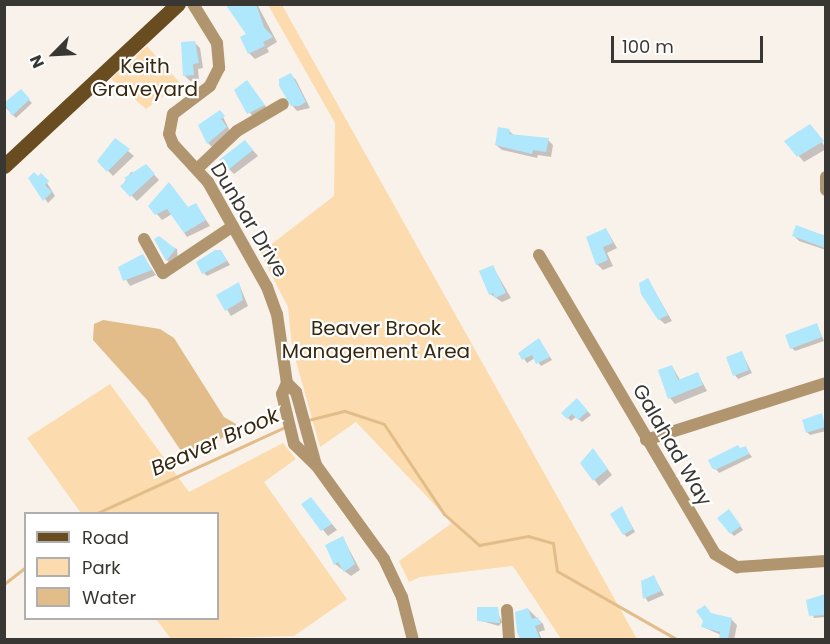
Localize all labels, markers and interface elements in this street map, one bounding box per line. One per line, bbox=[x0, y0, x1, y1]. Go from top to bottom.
north arrow bbox=[24, 24, 84, 84]
scale bar bbox=[614, 24, 766, 62]
text: 100 m bbox=[622, 34, 674, 59]
text: N bbox=[24, 51, 50, 72]
park label: Keith Graveyard bbox=[92, 55, 198, 102]
street label: Dunbar Drive bbox=[205, 158, 293, 282]
park label: Beaver Brook Management Area bbox=[282, 316, 470, 363]
street label: Galahad Way bbox=[627, 380, 717, 510]
water label: Beaver Brook bbox=[147, 403, 283, 481]
legend bbox=[24, 512, 219, 620]
text: Road bbox=[82, 525, 129, 550]
text: Park bbox=[82, 555, 121, 580]
text: Water bbox=[82, 585, 136, 610]

